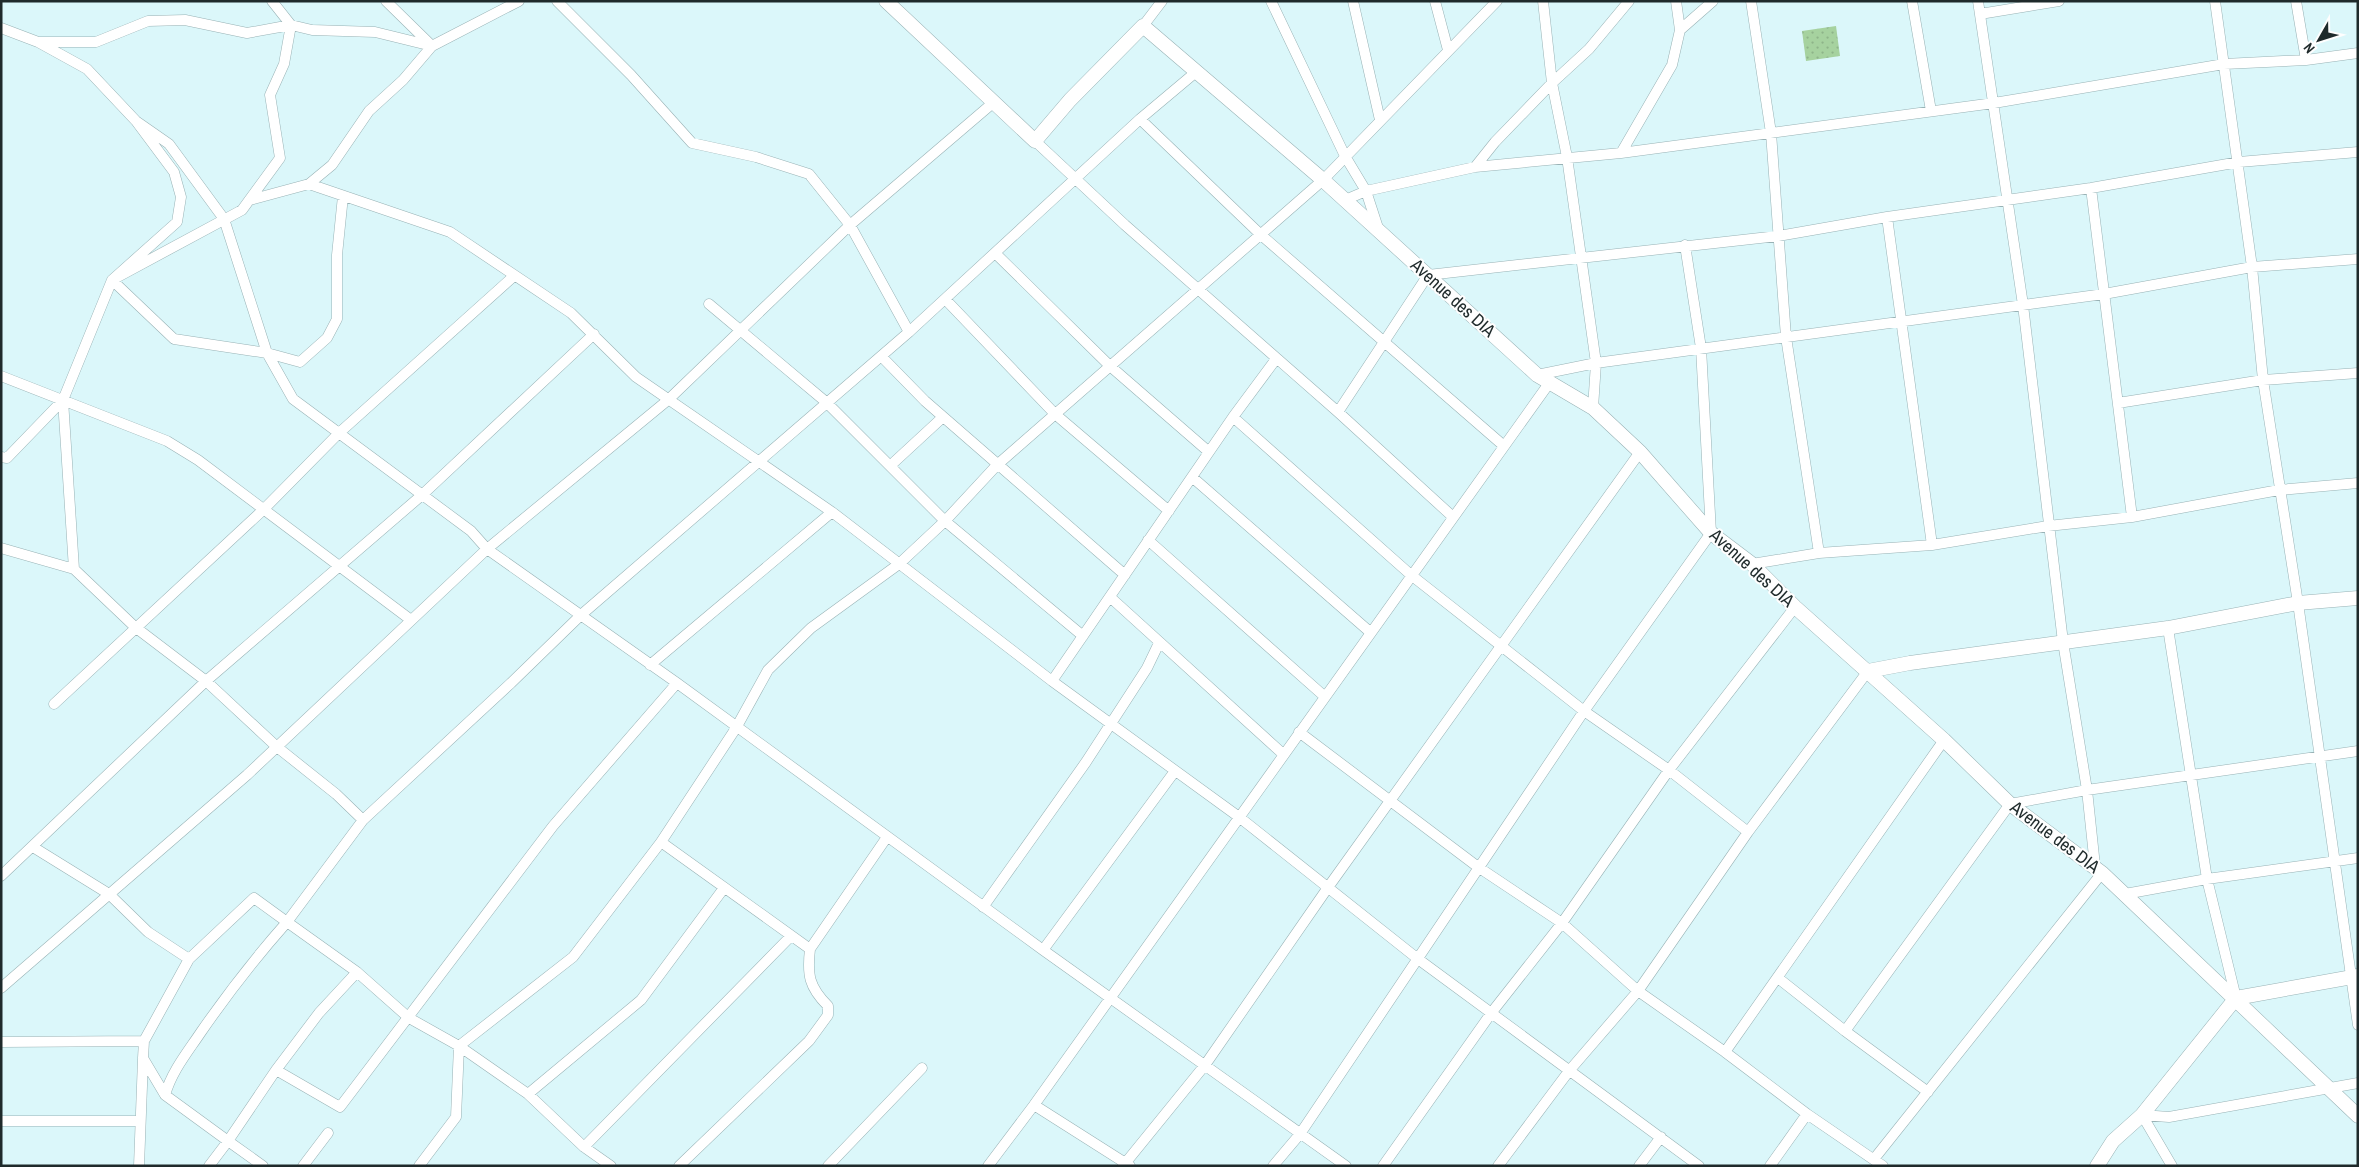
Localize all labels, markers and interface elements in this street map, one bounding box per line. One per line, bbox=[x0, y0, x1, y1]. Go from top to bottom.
north arrow bbox=[2294, 15, 2344, 65]
text: N bbox=[2299, 39, 2319, 57]
street label: Avenue des DIA bbox=[1405, 252, 1501, 343]
street label: Avenue des DIA bbox=[1704, 522, 1800, 613]
street label: Avenue des DIA bbox=[2004, 794, 2105, 879]

